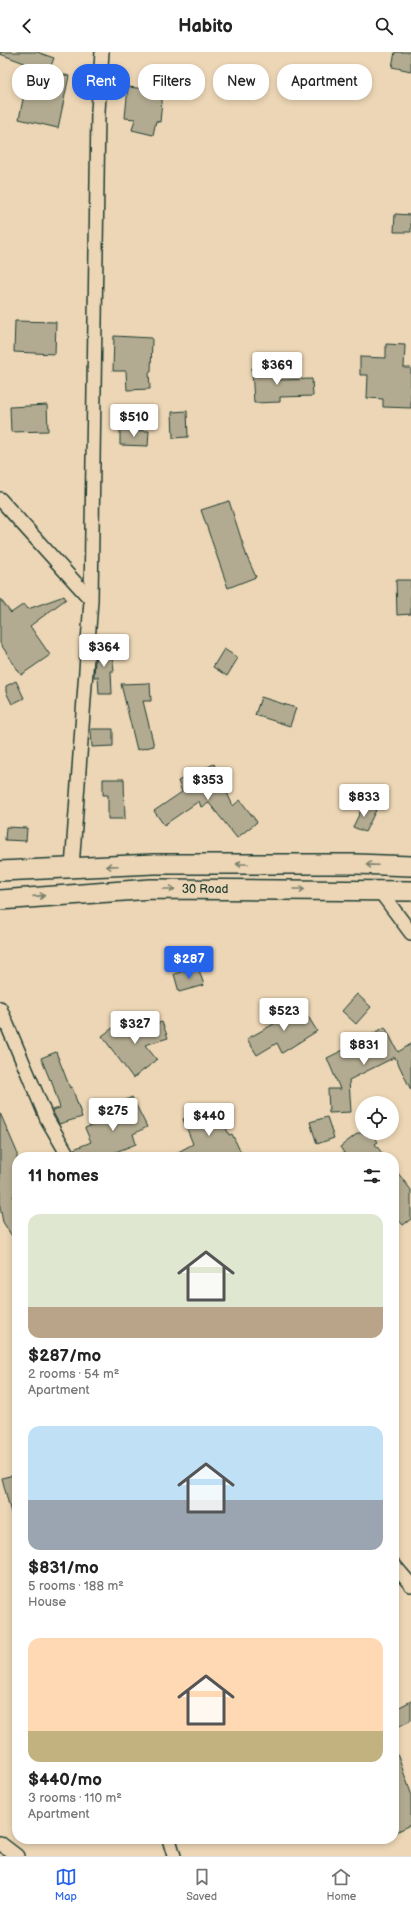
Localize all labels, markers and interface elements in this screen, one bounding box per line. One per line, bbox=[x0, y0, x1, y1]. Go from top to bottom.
icon: back bbox=[16, 15, 38, 37]
icon: search bbox=[373, 15, 395, 37]
text: Habito bbox=[178, 16, 233, 37]
chip: Buy bbox=[12, 64, 64, 100]
chip: Rent bbox=[72, 64, 130, 100]
chip: Filters bbox=[138, 64, 205, 100]
chip: New bbox=[213, 64, 269, 100]
chip: Apartment bbox=[277, 64, 372, 100]
pin: $369 bbox=[253, 352, 301, 386]
text: $369 bbox=[261, 357, 293, 373]
pin: $510 bbox=[110, 404, 158, 438]
text: $510 bbox=[119, 409, 149, 425]
pin: $364 bbox=[80, 634, 128, 668]
text: $364 bbox=[88, 639, 120, 655]
pin: $353 bbox=[184, 767, 232, 801]
text: $353 bbox=[192, 772, 224, 788]
pin: $833 bbox=[340, 784, 388, 818]
text: $833 bbox=[348, 789, 380, 805]
one-way arrow bbox=[236, 860, 249, 868]
one-way arrow bbox=[366, 861, 379, 869]
one-way arrow bbox=[106, 862, 119, 870]
street label: 30 Road bbox=[182, 882, 228, 897]
one-way arrow bbox=[162, 885, 175, 893]
one-way arrow bbox=[292, 885, 305, 893]
one-way arrow bbox=[32, 893, 45, 900]
pin: $287 bbox=[165, 946, 213, 980]
text: $287 bbox=[173, 951, 205, 967]
pin: $523 bbox=[260, 998, 308, 1032]
text: $523 bbox=[268, 1003, 300, 1019]
pin: $327 bbox=[111, 1011, 159, 1045]
text: $327 bbox=[120, 1016, 150, 1032]
pin: $831 bbox=[340, 1032, 388, 1066]
text: $831 bbox=[349, 1037, 379, 1053]
map controls bbox=[355, 1096, 399, 1140]
button: locate bbox=[355, 1096, 399, 1140]
pin: $275 bbox=[89, 1098, 137, 1132]
text: $275 bbox=[98, 1103, 128, 1119]
pin: $440 bbox=[185, 1103, 233, 1137]
text: $440 bbox=[193, 1108, 225, 1124]
icon: filters bbox=[361, 1165, 383, 1187]
text: 11 homes bbox=[28, 1166, 99, 1186]
icon: home bbox=[170, 1240, 242, 1312]
text: $287/mo bbox=[28, 1346, 101, 1366]
text: 2 rooms · 54 m² bbox=[28, 1366, 119, 1382]
text: Apartment bbox=[28, 1382, 89, 1398]
icon: home bbox=[170, 1452, 242, 1524]
text: $831/mo bbox=[28, 1558, 99, 1578]
text: 5 rooms · 188 m² bbox=[28, 1578, 124, 1594]
text: House bbox=[28, 1594, 66, 1610]
icon: home bbox=[170, 1664, 242, 1736]
text: $440/mo bbox=[28, 1770, 102, 1790]
text: 3 rooms · 110 m² bbox=[28, 1790, 122, 1806]
text: Apartment bbox=[28, 1806, 89, 1822]
tab: Map bbox=[55, 1866, 77, 1903]
tab: Saved bbox=[186, 1866, 217, 1903]
tab: Home bbox=[326, 1866, 356, 1903]

